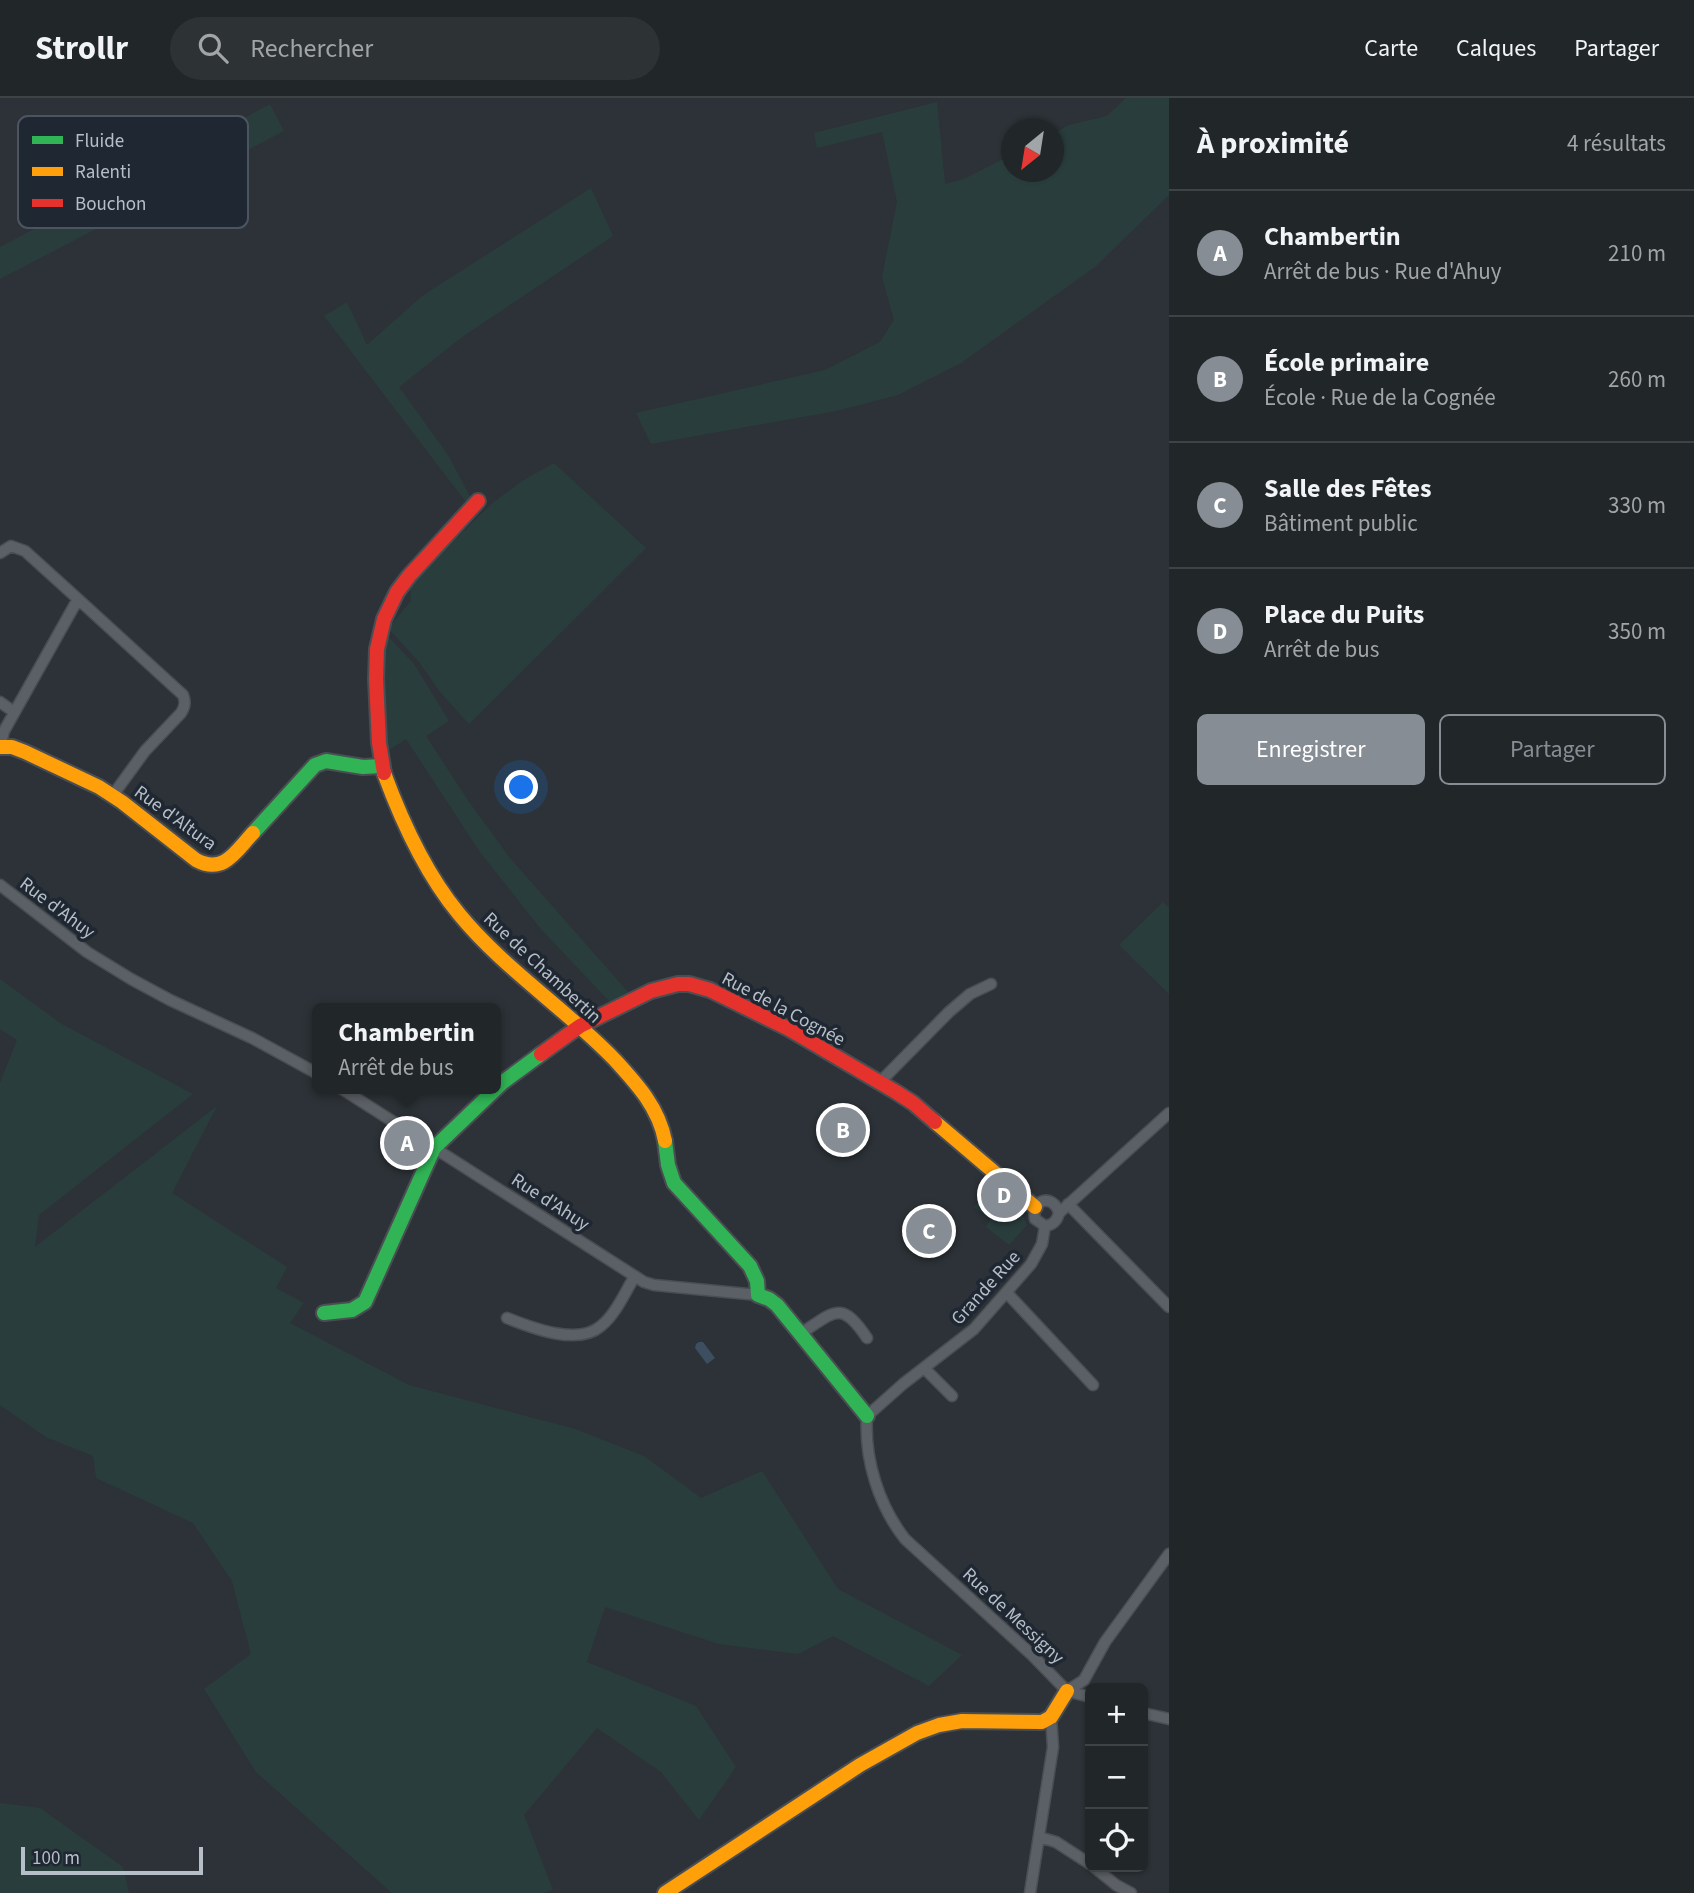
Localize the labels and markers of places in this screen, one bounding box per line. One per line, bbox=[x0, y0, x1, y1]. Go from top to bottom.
pin: B bbox=[820, 1104, 866, 1156]
pin: A bbox=[384, 1117, 430, 1169]
pin: D bbox=[981, 1169, 1027, 1221]
pin: C bbox=[906, 1205, 952, 1257]

